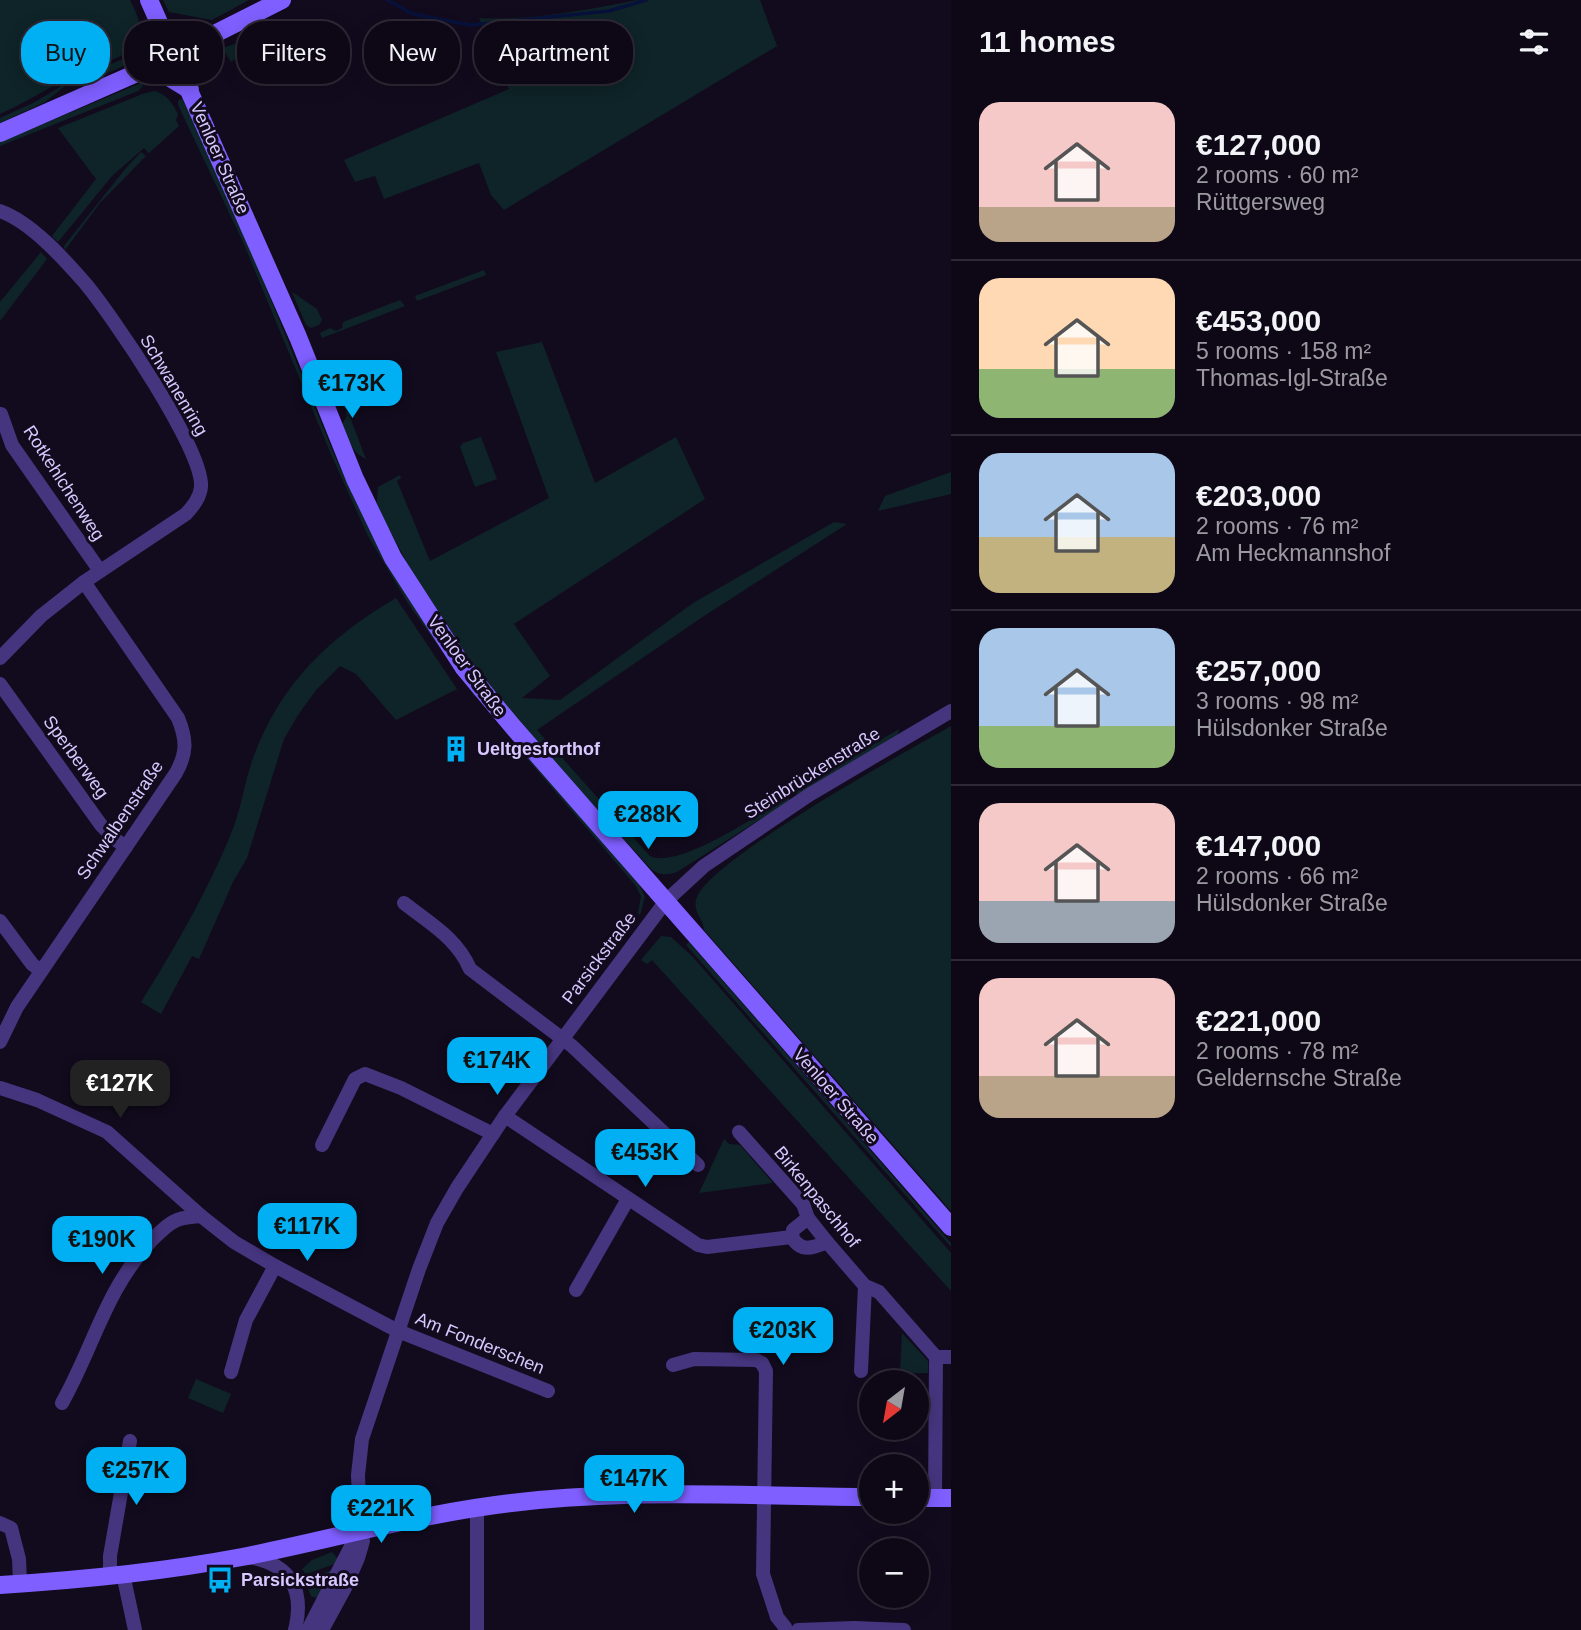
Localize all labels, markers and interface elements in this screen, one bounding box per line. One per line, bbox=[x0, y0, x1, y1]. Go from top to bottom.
chip: Buy bbox=[21, 21, 110, 84]
chip: Rent bbox=[124, 21, 223, 84]
chip: Filters bbox=[237, 21, 350, 84]
chip: New bbox=[364, 21, 460, 84]
chip: Apartment bbox=[474, 21, 633, 84]
icon: filters bbox=[1515, 23, 1553, 61]
text: 11 homes bbox=[979, 25, 1116, 58]
street label: Venloer Straße bbox=[186, 99, 254, 217]
text: €127,000 bbox=[1196, 128, 1321, 161]
icon: home bbox=[1035, 130, 1119, 214]
text: 2 rooms · 60 m² bbox=[1196, 162, 1358, 188]
text: Rüttgersweg bbox=[1196, 189, 1325, 215]
text: €453,000 bbox=[1196, 304, 1321, 337]
icon: home bbox=[1035, 306, 1119, 390]
street label: Schwanenring bbox=[136, 331, 212, 439]
text: 5 rooms · 158 m² bbox=[1196, 338, 1371, 364]
pin: €173K bbox=[303, 360, 401, 420]
text: Thomas-Igl-Straße bbox=[1196, 365, 1388, 391]
text: €173K bbox=[318, 370, 386, 396]
street label: Rotkehlchenweg bbox=[19, 422, 109, 544]
text: €203,000 bbox=[1196, 479, 1321, 512]
icon: home bbox=[1035, 481, 1119, 565]
text: 2 rooms · 76 m² bbox=[1196, 513, 1358, 539]
text: Am Heckmannshof bbox=[1196, 540, 1390, 566]
street label: Venloer Straße bbox=[424, 612, 510, 720]
text: €257,000 bbox=[1196, 654, 1321, 687]
icon: home bbox=[1035, 656, 1119, 740]
text: 3 rooms · 98 m² bbox=[1196, 688, 1358, 714]
street label: Sperberweg bbox=[39, 712, 113, 802]
text: Hülsdonker Straße bbox=[1196, 715, 1388, 741]
street label: Steinbrückenstraße bbox=[741, 723, 883, 823]
building icon: Ueltgesforthof bbox=[441, 734, 471, 764]
place label: Ueltgesforthof bbox=[477, 739, 601, 759]
street label: Schwalbenstraße bbox=[73, 757, 167, 883]
pin: €288K bbox=[599, 792, 697, 851]
text: €288K bbox=[614, 801, 682, 827]
text: €147,000 bbox=[1196, 829, 1321, 862]
icon: home bbox=[1035, 831, 1119, 915]
text: 2 rooms · 66 m² bbox=[1196, 863, 1358, 889]
text: Hülsdonker Straße bbox=[1196, 890, 1388, 916]
street label: Parsickstraße bbox=[558, 908, 640, 1008]
text: €221,000 bbox=[1196, 1004, 1321, 1037]
icon: home bbox=[1035, 1006, 1119, 1090]
pin: €174K bbox=[448, 1038, 546, 1097]
text: 2 rooms · 78 m² bbox=[1196, 1038, 1358, 1064]
street label: Venloer Straße bbox=[789, 1044, 883, 1148]
text: €174K bbox=[463, 1047, 531, 1073]
pin: €127K bbox=[71, 1060, 169, 1120]
text: Geldernsche Straße bbox=[1196, 1065, 1402, 1091]
text: €127K bbox=[86, 1070, 154, 1096]
pin: €453K bbox=[596, 1130, 694, 1189]
text: €453K bbox=[611, 1139, 679, 1165]
street label: Birkenpaschhof bbox=[770, 1142, 864, 1252]
pin: €117K bbox=[258, 1204, 356, 1263]
text: €117K bbox=[274, 1213, 340, 1239]
pin: €190K bbox=[53, 1216, 151, 1276]
text: €190K bbox=[68, 1226, 136, 1252]
street label: Am Fonderschen bbox=[413, 1308, 547, 1378]
pin: €203K bbox=[734, 1308, 832, 1367]
text: €203K bbox=[749, 1317, 817, 1343]
north arrow bbox=[859, 1370, 929, 1440]
map controls bbox=[859, 1370, 929, 1608]
pin: €257K bbox=[87, 1448, 185, 1507]
button: + bbox=[859, 1454, 929, 1524]
pin: €147K bbox=[585, 1456, 683, 1515]
text: €257K bbox=[102, 1457, 170, 1483]
text: €147K bbox=[600, 1465, 668, 1491]
pin: €221K bbox=[332, 1486, 430, 1545]
text: €221K bbox=[347, 1495, 415, 1521]
button: − bbox=[859, 1538, 929, 1608]
bus stop icon: Parsickstraße bbox=[205, 1565, 235, 1595]
place label: Parsickstraße bbox=[241, 1570, 359, 1590]

